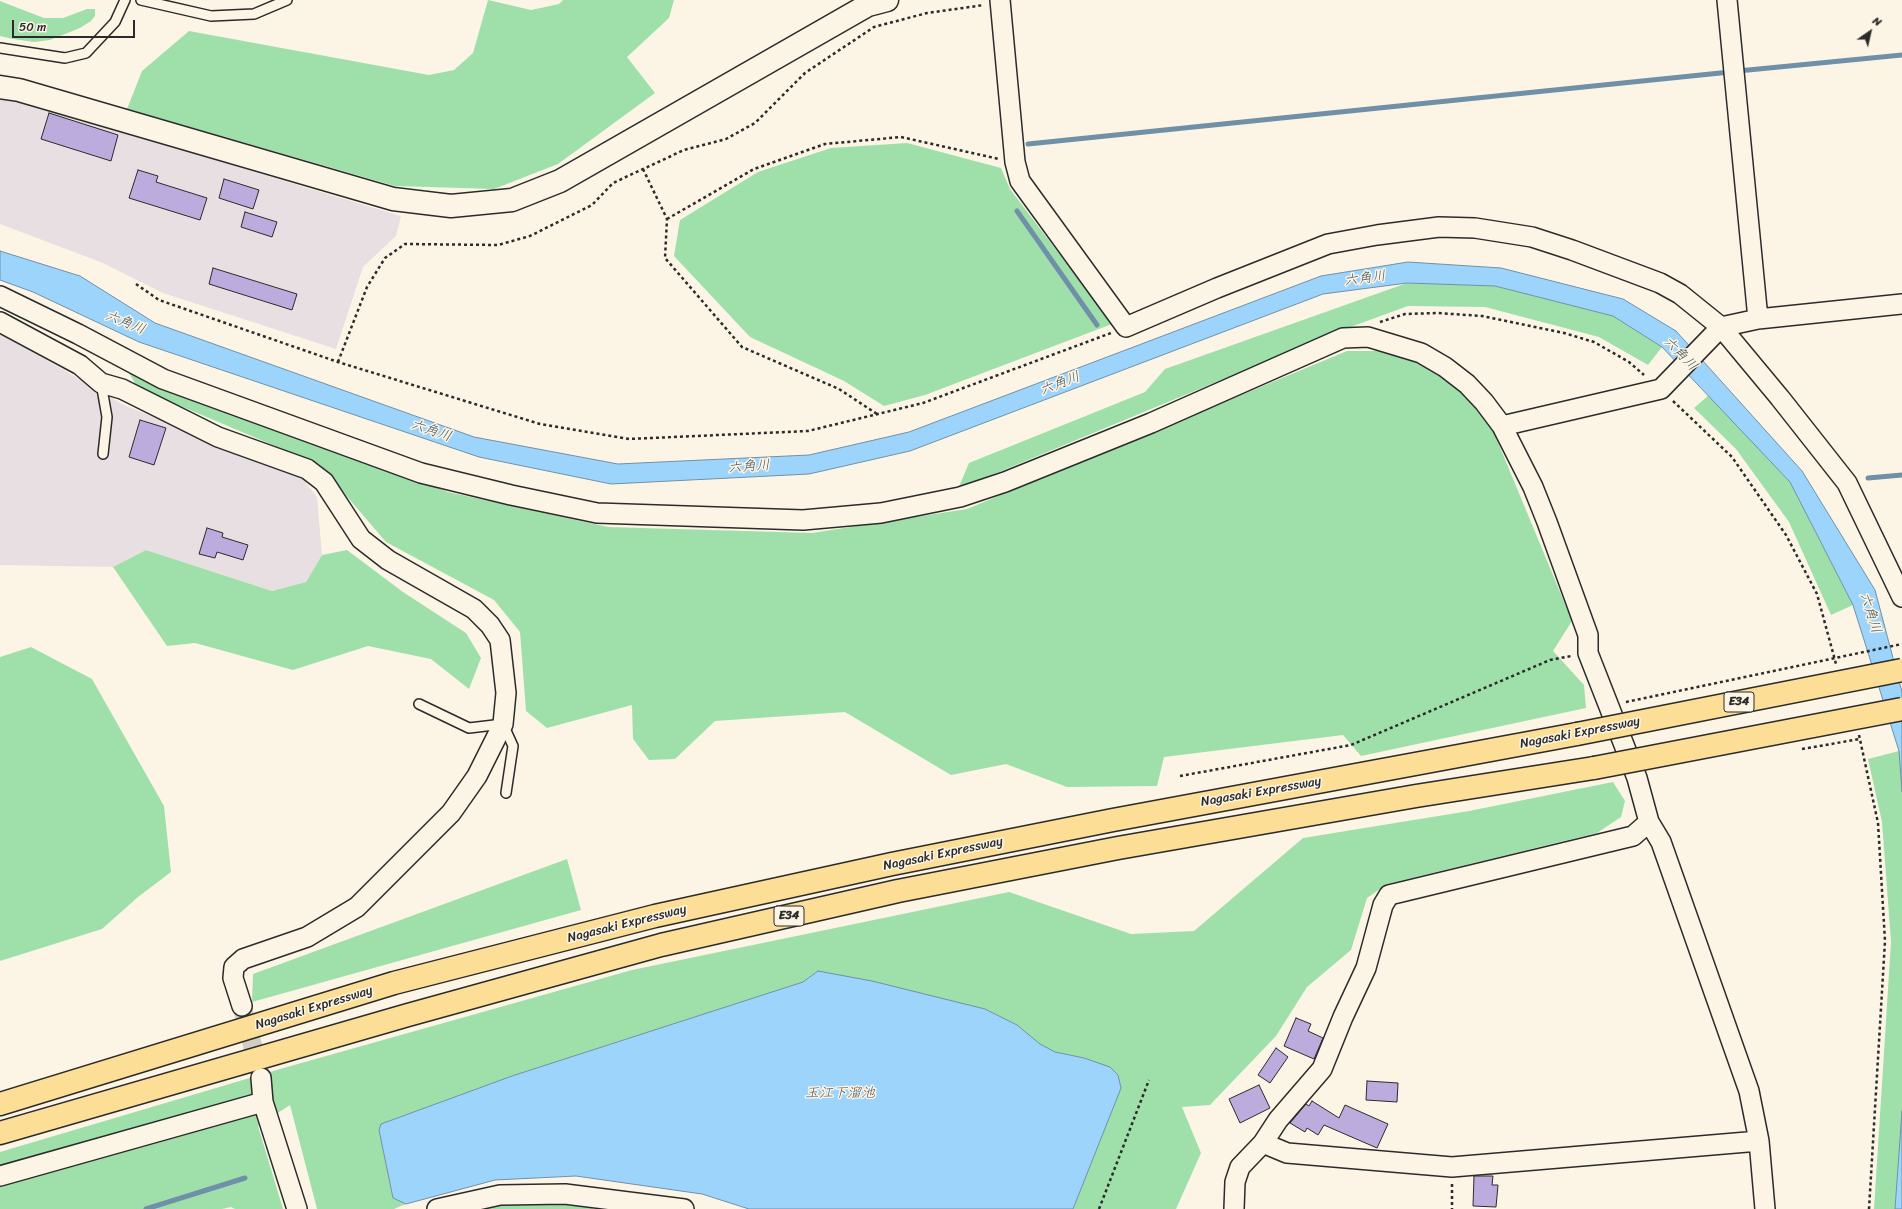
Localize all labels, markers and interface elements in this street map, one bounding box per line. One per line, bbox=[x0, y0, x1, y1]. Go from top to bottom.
scale bar bbox=[14, 12, 137, 38]
north arrow bbox=[1850, 12, 1890, 52]
text: N bbox=[1869, 12, 1885, 32]
text: 50 m bbox=[19, 16, 46, 38]
water label: 六角川 bbox=[1343, 268, 1387, 290]
water label: 六角川 bbox=[102, 307, 148, 339]
water label: 六角川 bbox=[1659, 333, 1701, 375]
water label: 六角川 bbox=[1037, 369, 1083, 399]
water label: 六角川 bbox=[408, 416, 454, 446]
water label: 六角川 bbox=[727, 457, 771, 477]
water label: 六角川 bbox=[1856, 590, 1884, 636]
road number: E34 bbox=[1724, 692, 1754, 712]
street label: Nagasaki Expressway bbox=[1519, 714, 1641, 752]
street label: Nagasaki Expressway bbox=[1200, 774, 1322, 810]
street label: Nagasaki Expressway bbox=[882, 834, 1004, 874]
street label: Nagasaki Expressway bbox=[566, 902, 688, 946]
road number: E34 bbox=[774, 906, 804, 926]
street label: Nagasaki Expressway bbox=[253, 983, 375, 1033]
water label: 玉江下溜池 bbox=[805, 1085, 875, 1101]

